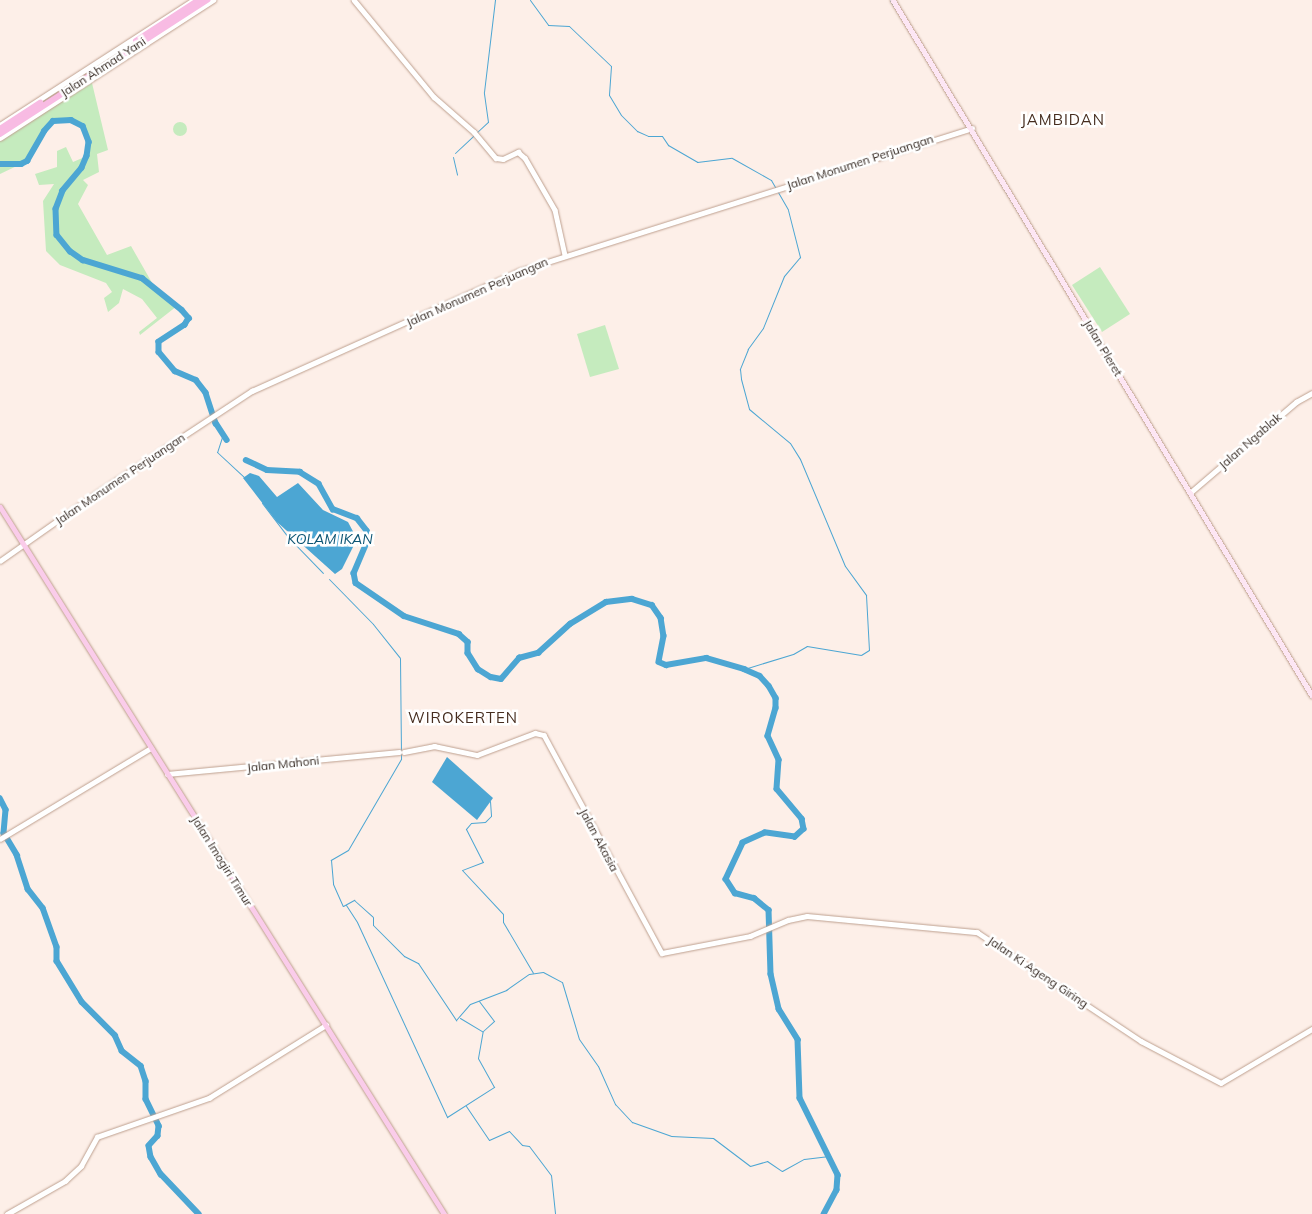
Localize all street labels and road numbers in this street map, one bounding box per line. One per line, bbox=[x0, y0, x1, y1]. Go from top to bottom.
street label: Jalan Ahmad Yani bbox=[58, 34, 148, 100]
street label: Jalan Monumen Perjuangan bbox=[785, 131, 935, 193]
street label: Jalan Monumen Perjuangan bbox=[404, 254, 550, 330]
street label: Jalan Pleret bbox=[1080, 317, 1126, 379]
street label: Jalan Ngablak bbox=[1216, 410, 1284, 472]
street label: Jalan Monumen Perjuangan bbox=[52, 430, 188, 528]
street label: Jalan Mahoni bbox=[246, 753, 320, 775]
street label: Jalan Akasia bbox=[576, 806, 622, 874]
street label: Jalan Imogiri Timur bbox=[188, 813, 256, 909]
street label: Jalan Ki Ageng Giring bbox=[985, 933, 1091, 1011]

